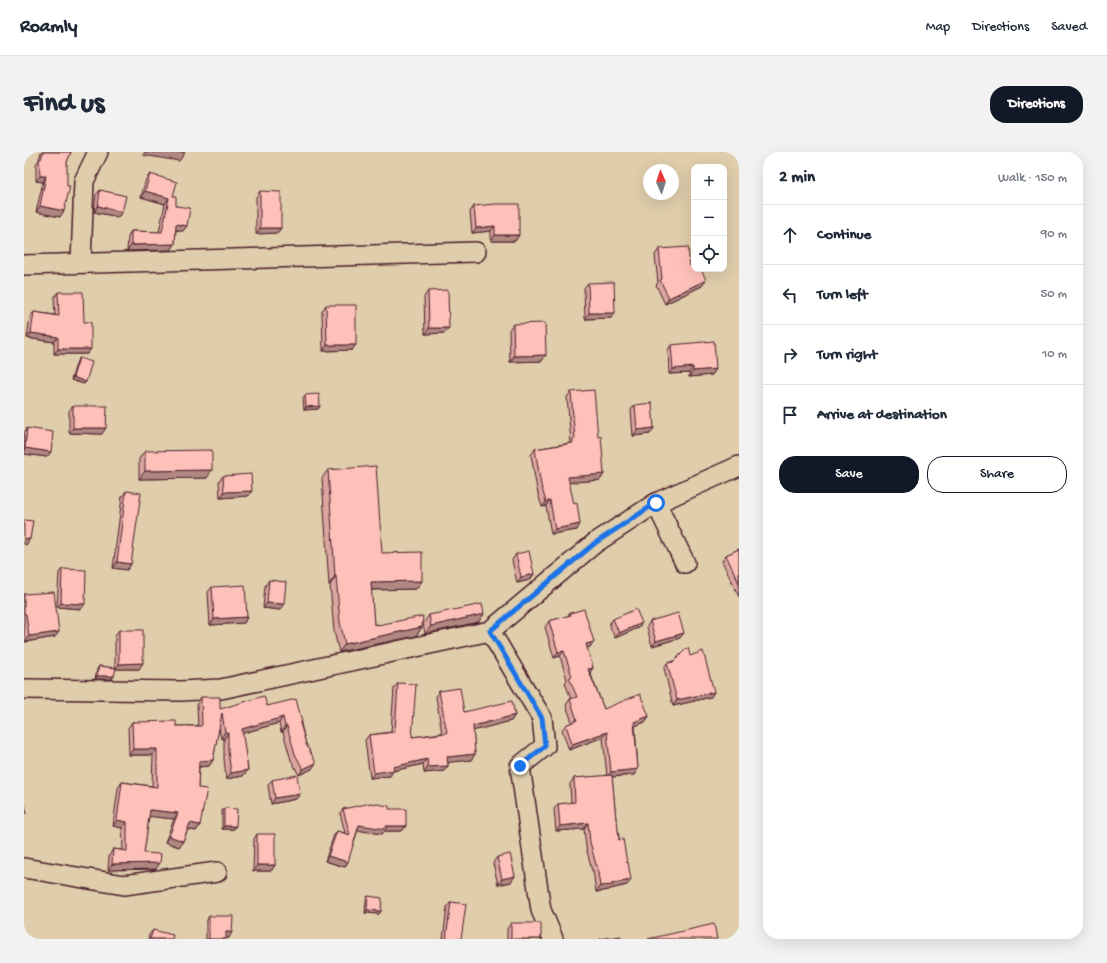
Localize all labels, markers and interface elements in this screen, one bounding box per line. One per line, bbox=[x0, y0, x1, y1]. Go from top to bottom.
text: Roamly bbox=[20, 16, 77, 39]
text: Map bbox=[926, 19, 950, 36]
text: Directions bbox=[972, 19, 1029, 36]
text: Saved bbox=[1051, 19, 1087, 36]
button: Directions bbox=[990, 86, 1083, 123]
text: Find us bbox=[24, 88, 104, 121]
north arrow bbox=[643, 164, 679, 200]
map controls bbox=[691, 164, 727, 272]
button: + bbox=[691, 164, 727, 200]
text: 2 min bbox=[779, 168, 815, 188]
text: Walk · 150 m bbox=[998, 171, 1067, 186]
button: − bbox=[691, 200, 727, 236]
icon: ahead bbox=[779, 224, 801, 246]
text: Continue bbox=[817, 226, 871, 244]
text: 90 m bbox=[1041, 227, 1067, 242]
button: locate bbox=[691, 236, 727, 272]
icon: left bbox=[779, 284, 801, 306]
text: Turn left bbox=[817, 286, 868, 304]
text: 50 m bbox=[1040, 287, 1067, 302]
icon: right bbox=[779, 344, 801, 366]
text: Turn right bbox=[817, 346, 877, 364]
text: 10 m bbox=[1042, 347, 1067, 362]
icon: arrive bbox=[779, 404, 801, 426]
text: Arrive at destination bbox=[817, 406, 947, 424]
button: Save bbox=[779, 456, 919, 493]
button: Share bbox=[927, 456, 1067, 493]
route start bbox=[647, 494, 665, 512]
route end bbox=[511, 757, 529, 775]

